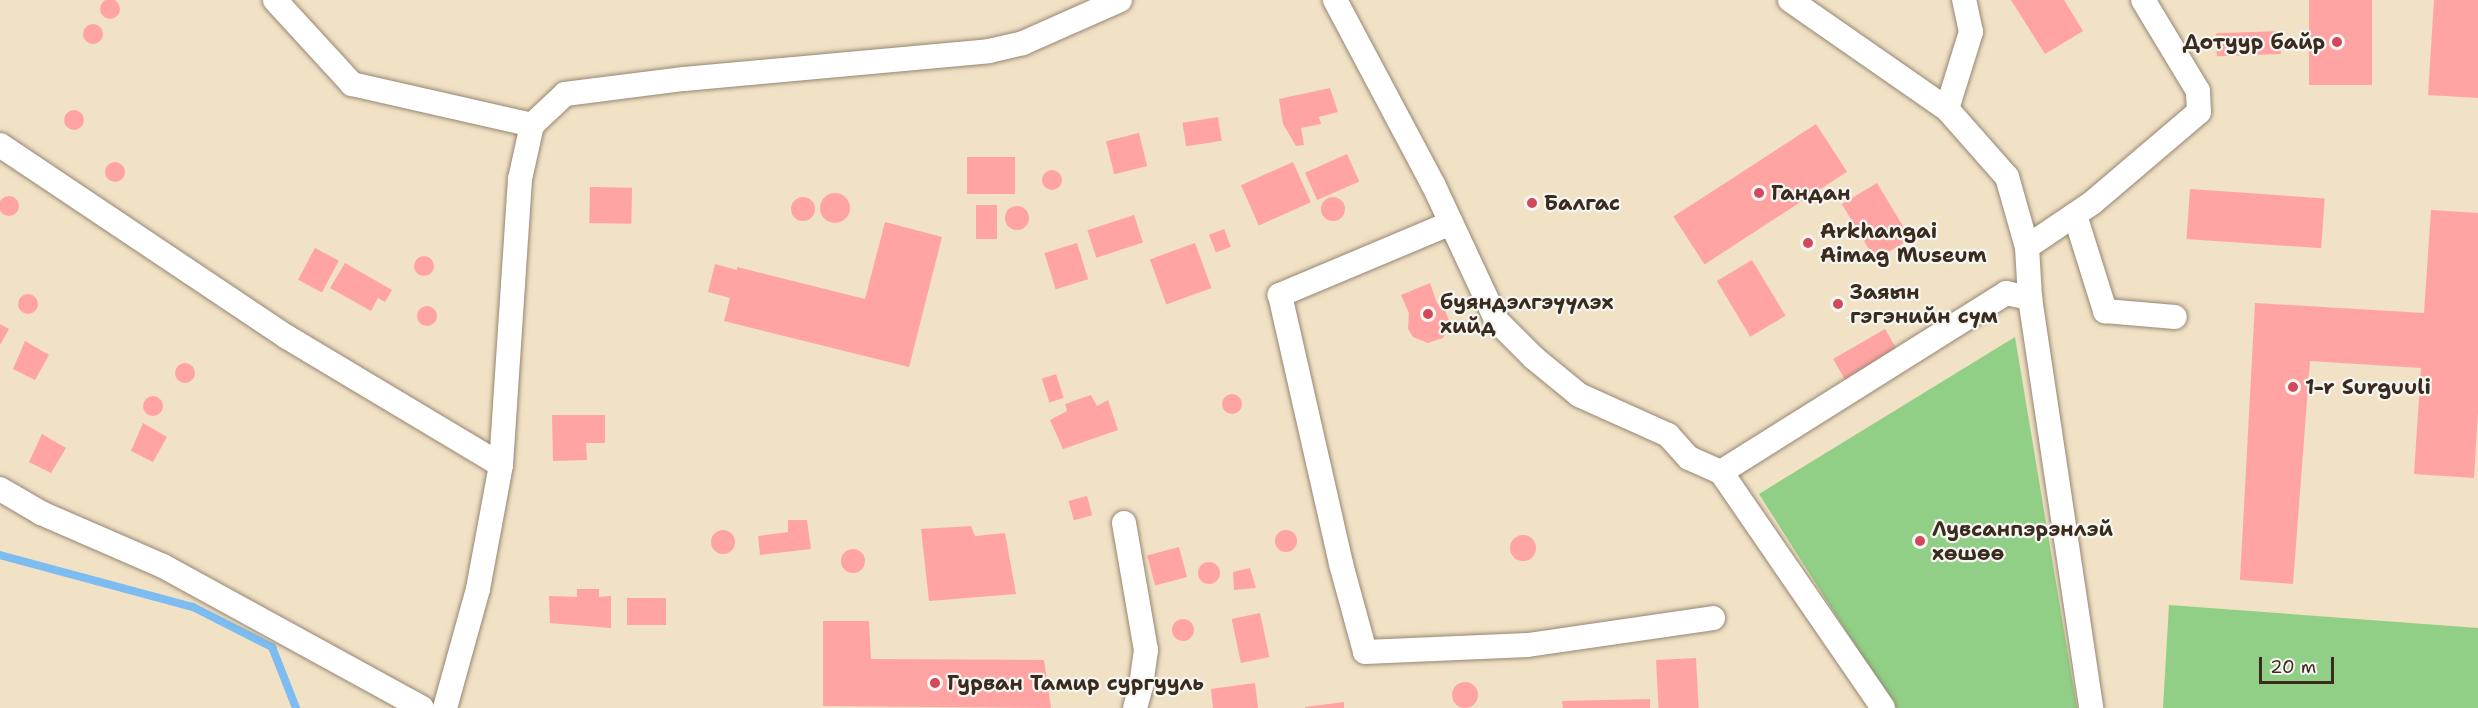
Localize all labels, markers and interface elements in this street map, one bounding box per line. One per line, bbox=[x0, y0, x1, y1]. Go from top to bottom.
place label: Дотуур байр bbox=[2183, 29, 2325, 55]
marker: Дотуур байр bbox=[2330, 35, 2344, 49]
place label: Гандан bbox=[1771, 180, 1851, 206]
marker: Гандан bbox=[1752, 186, 1766, 200]
place label: Балгас bbox=[1544, 190, 1620, 216]
marker: Балгас bbox=[1525, 196, 1539, 210]
place label: Arkhangai Aimag Museum bbox=[1820, 218, 1987, 268]
marker: Arkhangai Aimag Museum bbox=[1801, 236, 1815, 250]
place label: Заяын гэгэнийн сүм bbox=[1850, 279, 1998, 329]
place label: буяндэлгэүүлэх хийд bbox=[1440, 289, 1613, 339]
marker: Заяын гэгэнийн сүм bbox=[1831, 297, 1845, 311]
marker: буяндэлгэүүлэх хийд bbox=[1421, 307, 1435, 321]
place label: 1-r Surguuli bbox=[2305, 374, 2431, 400]
marker: 1-r Surguuli bbox=[2286, 380, 2300, 394]
place label: Лувсанпэрэнлэй хөшөө bbox=[1932, 516, 2113, 566]
marker: Лувсанпэрэнлэй хөшөө bbox=[1913, 534, 1927, 548]
scale bar bbox=[2262, 645, 2337, 683]
text: 20 m bbox=[2270, 655, 2316, 679]
place label: Гурван Тамир сургууль bbox=[947, 670, 1204, 696]
marker: Гурван Тамир сургууль bbox=[928, 676, 942, 690]

